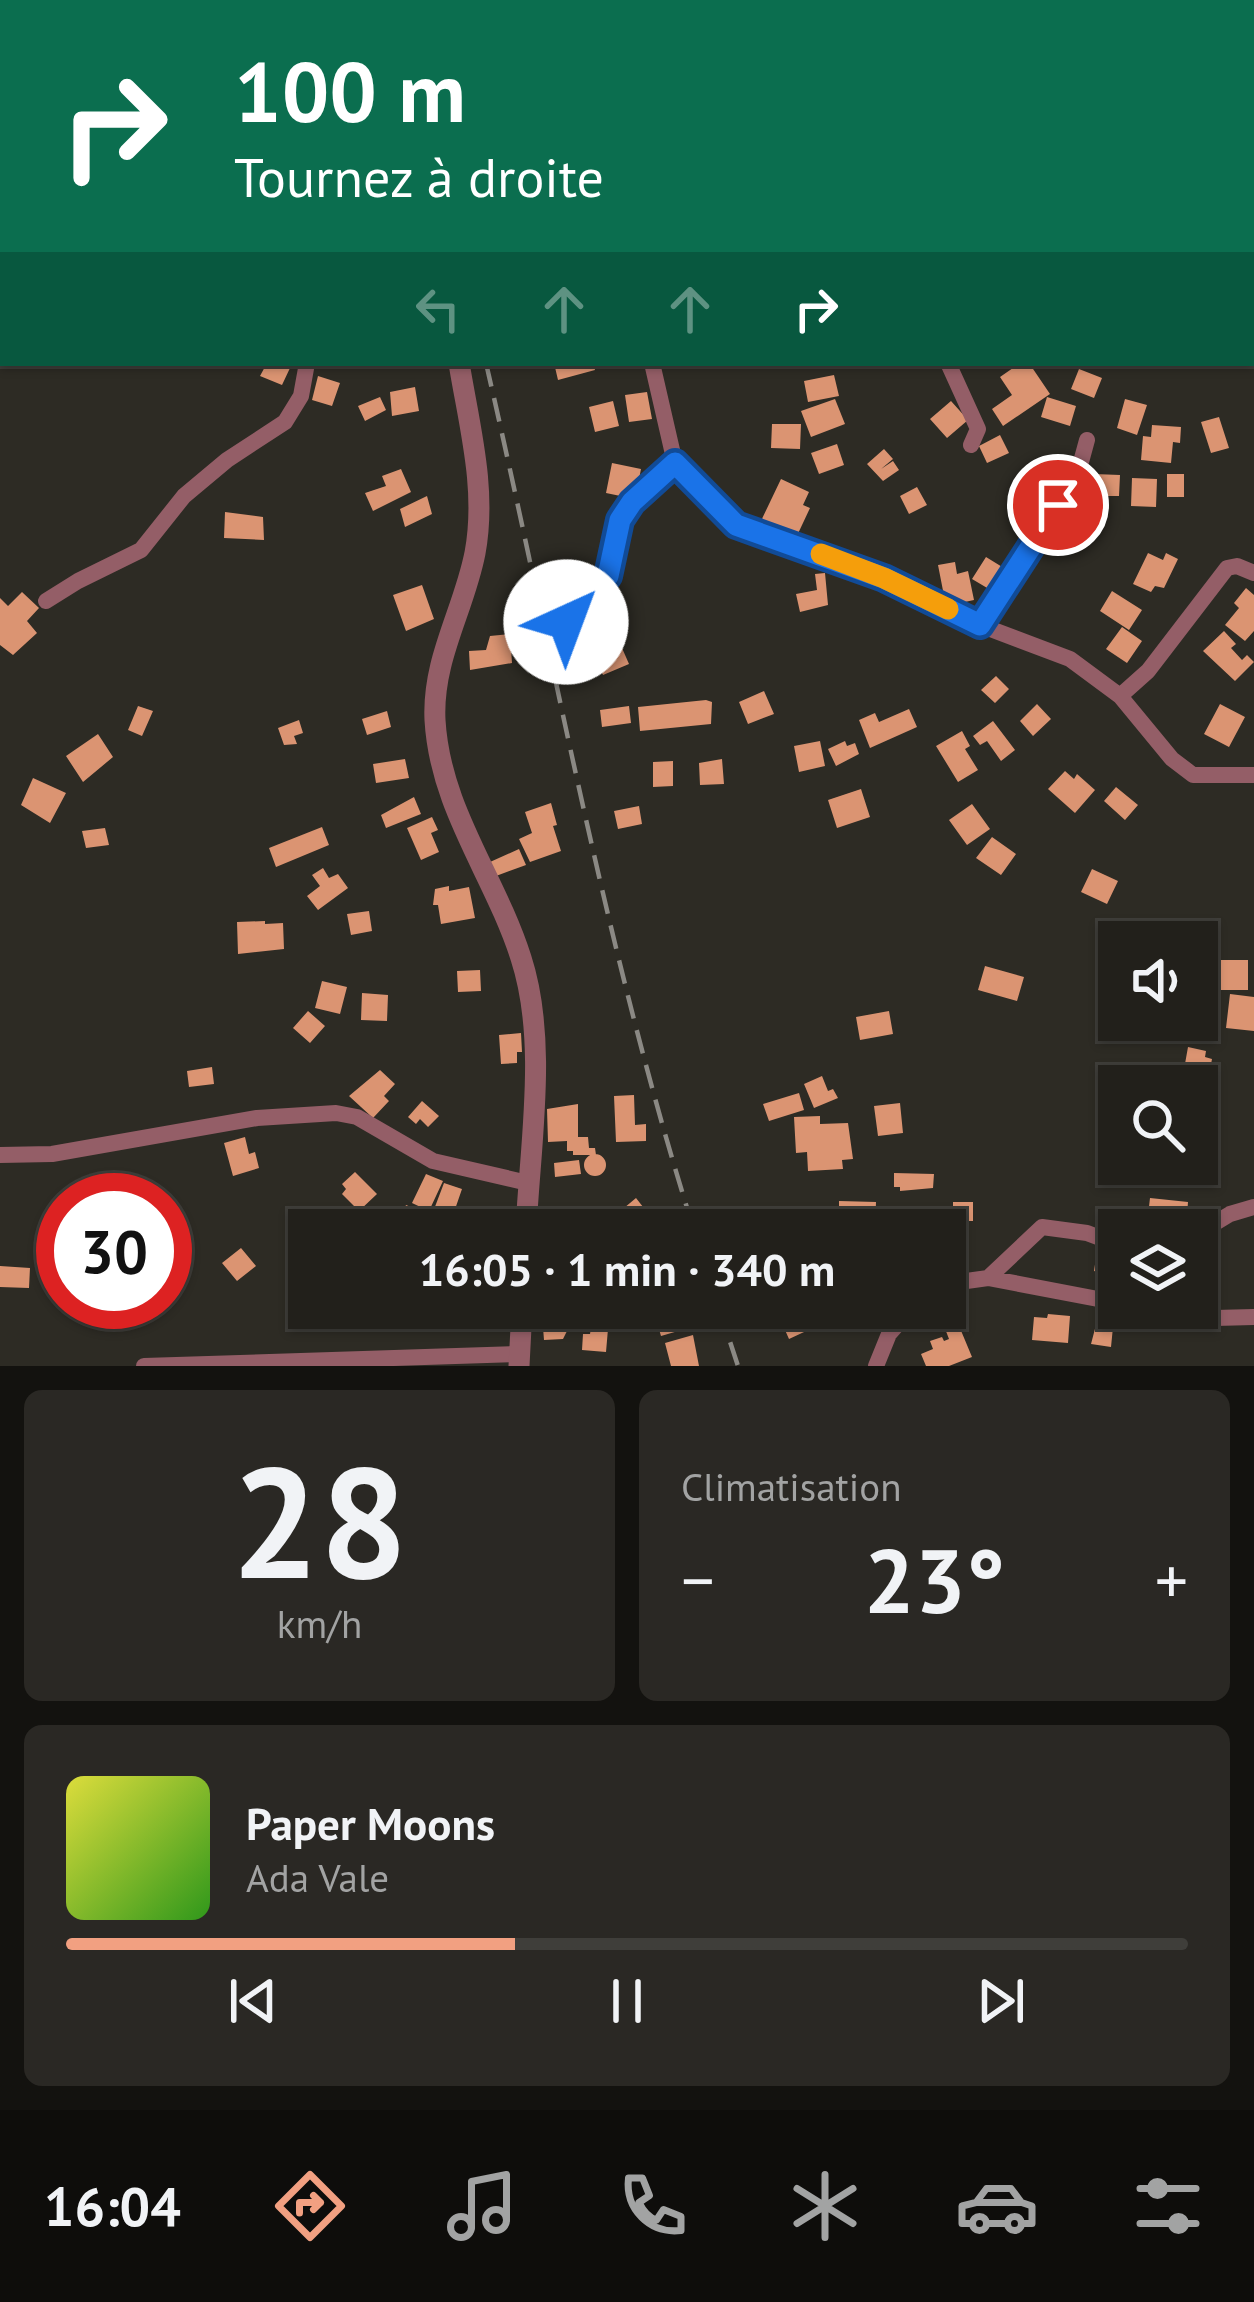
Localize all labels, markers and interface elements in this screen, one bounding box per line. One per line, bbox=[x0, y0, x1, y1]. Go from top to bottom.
text: 100 m bbox=[234, 36, 466, 145]
icon: right bbox=[36, 48, 192, 204]
text: Tournez à droite bbox=[234, 142, 604, 212]
icon: left bbox=[405, 276, 471, 342]
icon: ahead bbox=[531, 276, 597, 342]
icon: ahead bbox=[657, 276, 723, 342]
icon: right bbox=[783, 276, 849, 342]
pin bbox=[1007, 454, 1109, 556]
icon: arrive bbox=[1025, 472, 1091, 538]
position arrow bbox=[503, 559, 629, 685]
map controls bbox=[1098, 921, 1218, 1329]
button: sound bbox=[1098, 921, 1218, 1041]
button: search bbox=[1098, 1065, 1218, 1185]
speed limit sign: 30 bbox=[36, 1173, 192, 1329]
button: layers bbox=[1098, 1209, 1218, 1329]
text: 16:05 · 1 min · 340 m bbox=[419, 1240, 835, 1298]
text: 28 bbox=[231, 1419, 408, 1621]
text: Climatisation bbox=[681, 1461, 901, 1512]
text: 23° bbox=[864, 1521, 1005, 1638]
text: − bbox=[681, 1537, 714, 1622]
text: + bbox=[1155, 1537, 1188, 1622]
text: km/h bbox=[277, 1598, 362, 1649]
text: Paper Moons bbox=[246, 1794, 495, 1852]
text: Ada Vale bbox=[246, 1852, 389, 1903]
icon: previous bbox=[220, 1968, 286, 2034]
icon: pause bbox=[594, 1968, 660, 2034]
icon: next bbox=[968, 1968, 1034, 2034]
icon: directions bbox=[268, 2164, 352, 2248]
icon: music bbox=[440, 2164, 524, 2248]
icon: phone bbox=[611, 2164, 695, 2248]
icon: climate bbox=[783, 2164, 867, 2248]
icon: car bbox=[955, 2164, 1039, 2248]
icon: filters bbox=[1126, 2164, 1210, 2248]
text: 16:04 bbox=[44, 2171, 181, 2241]

